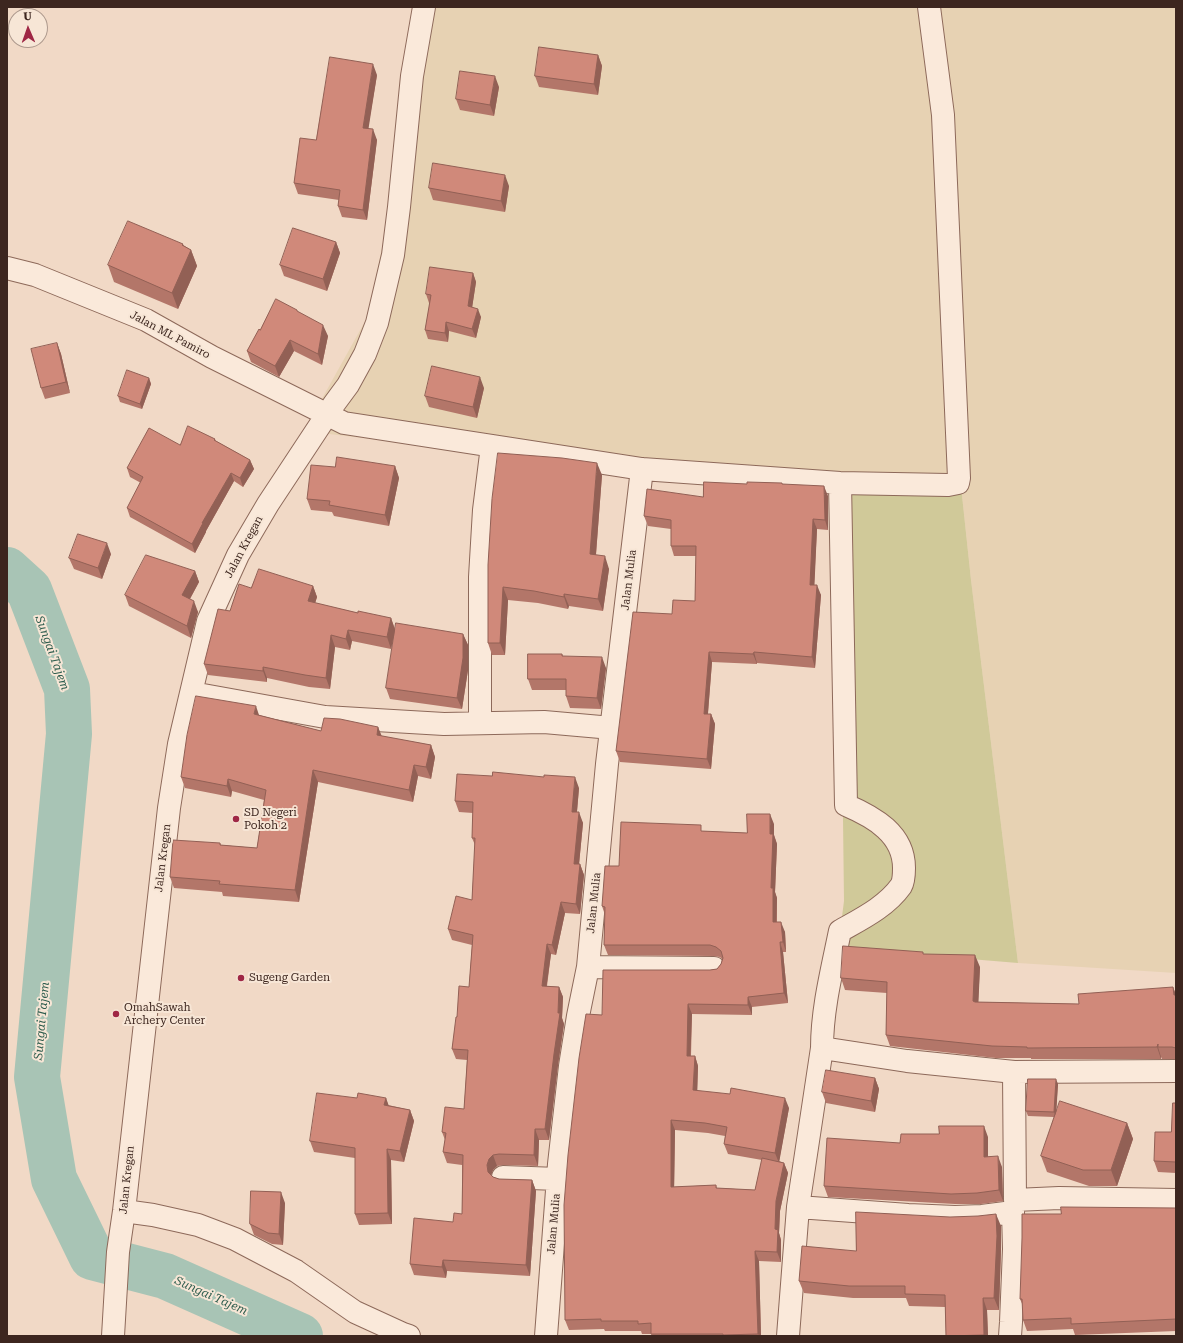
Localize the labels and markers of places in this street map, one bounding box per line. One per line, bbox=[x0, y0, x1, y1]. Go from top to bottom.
place label: SD Negeri Pokoh 2 bbox=[244, 806, 297, 832]
marker: SD Negeri Pokoh 2 bbox=[231, 814, 241, 824]
place label: Sugeng Garden bbox=[249, 971, 330, 985]
marker: Sugeng Garden bbox=[236, 973, 246, 983]
place label: OmahSawah Archery Center bbox=[124, 1001, 205, 1027]
marker: OmahSawah Archery Center bbox=[111, 1009, 121, 1019]

